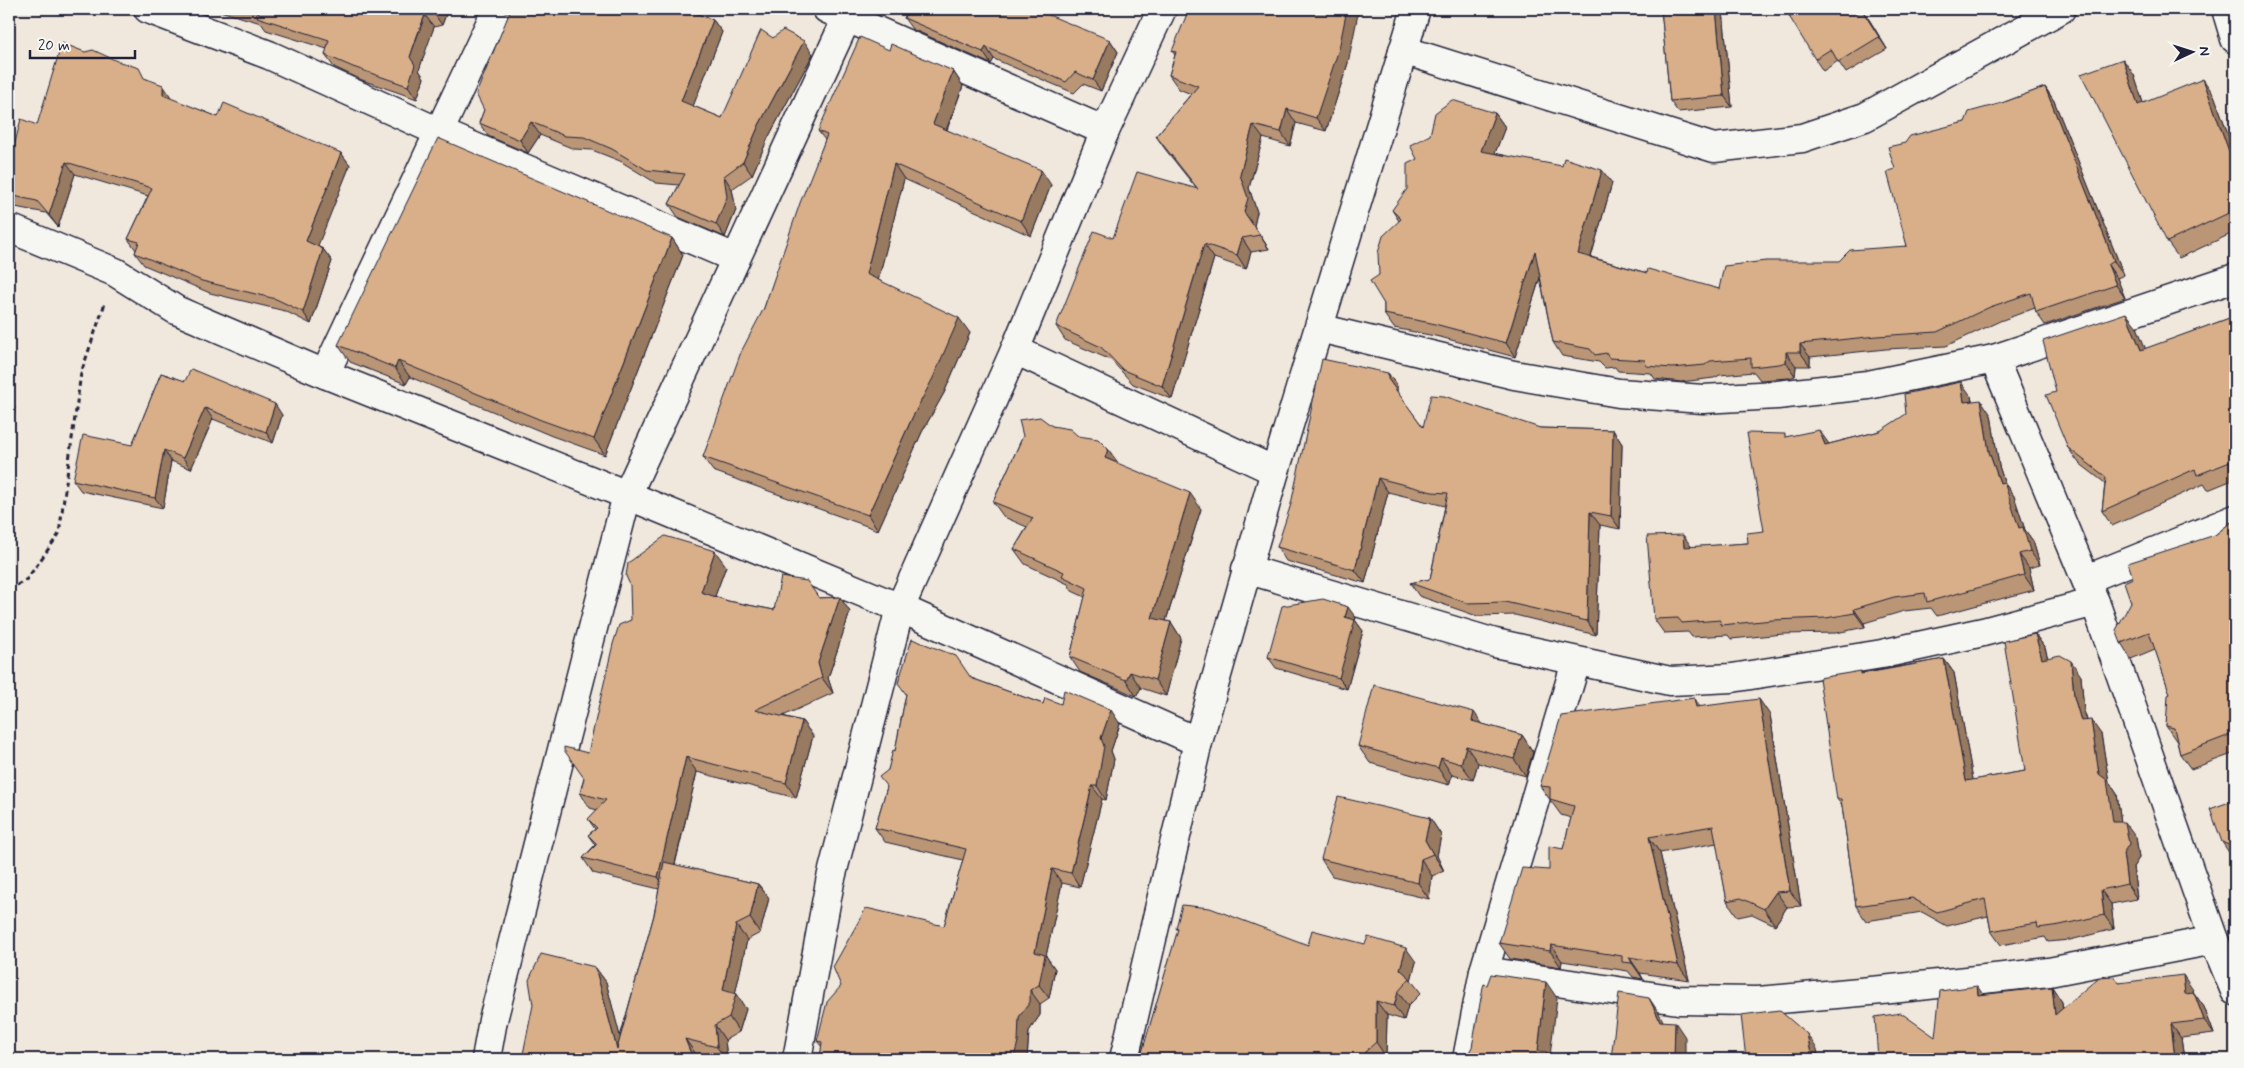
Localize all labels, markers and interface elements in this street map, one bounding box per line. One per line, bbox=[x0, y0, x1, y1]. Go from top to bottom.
scale bar bbox=[30, 28, 135, 60]
north arrow bbox=[2166, 28, 2216, 78]
text: 20 m bbox=[38, 36, 70, 56]
text: N bbox=[2195, 46, 2213, 56]

